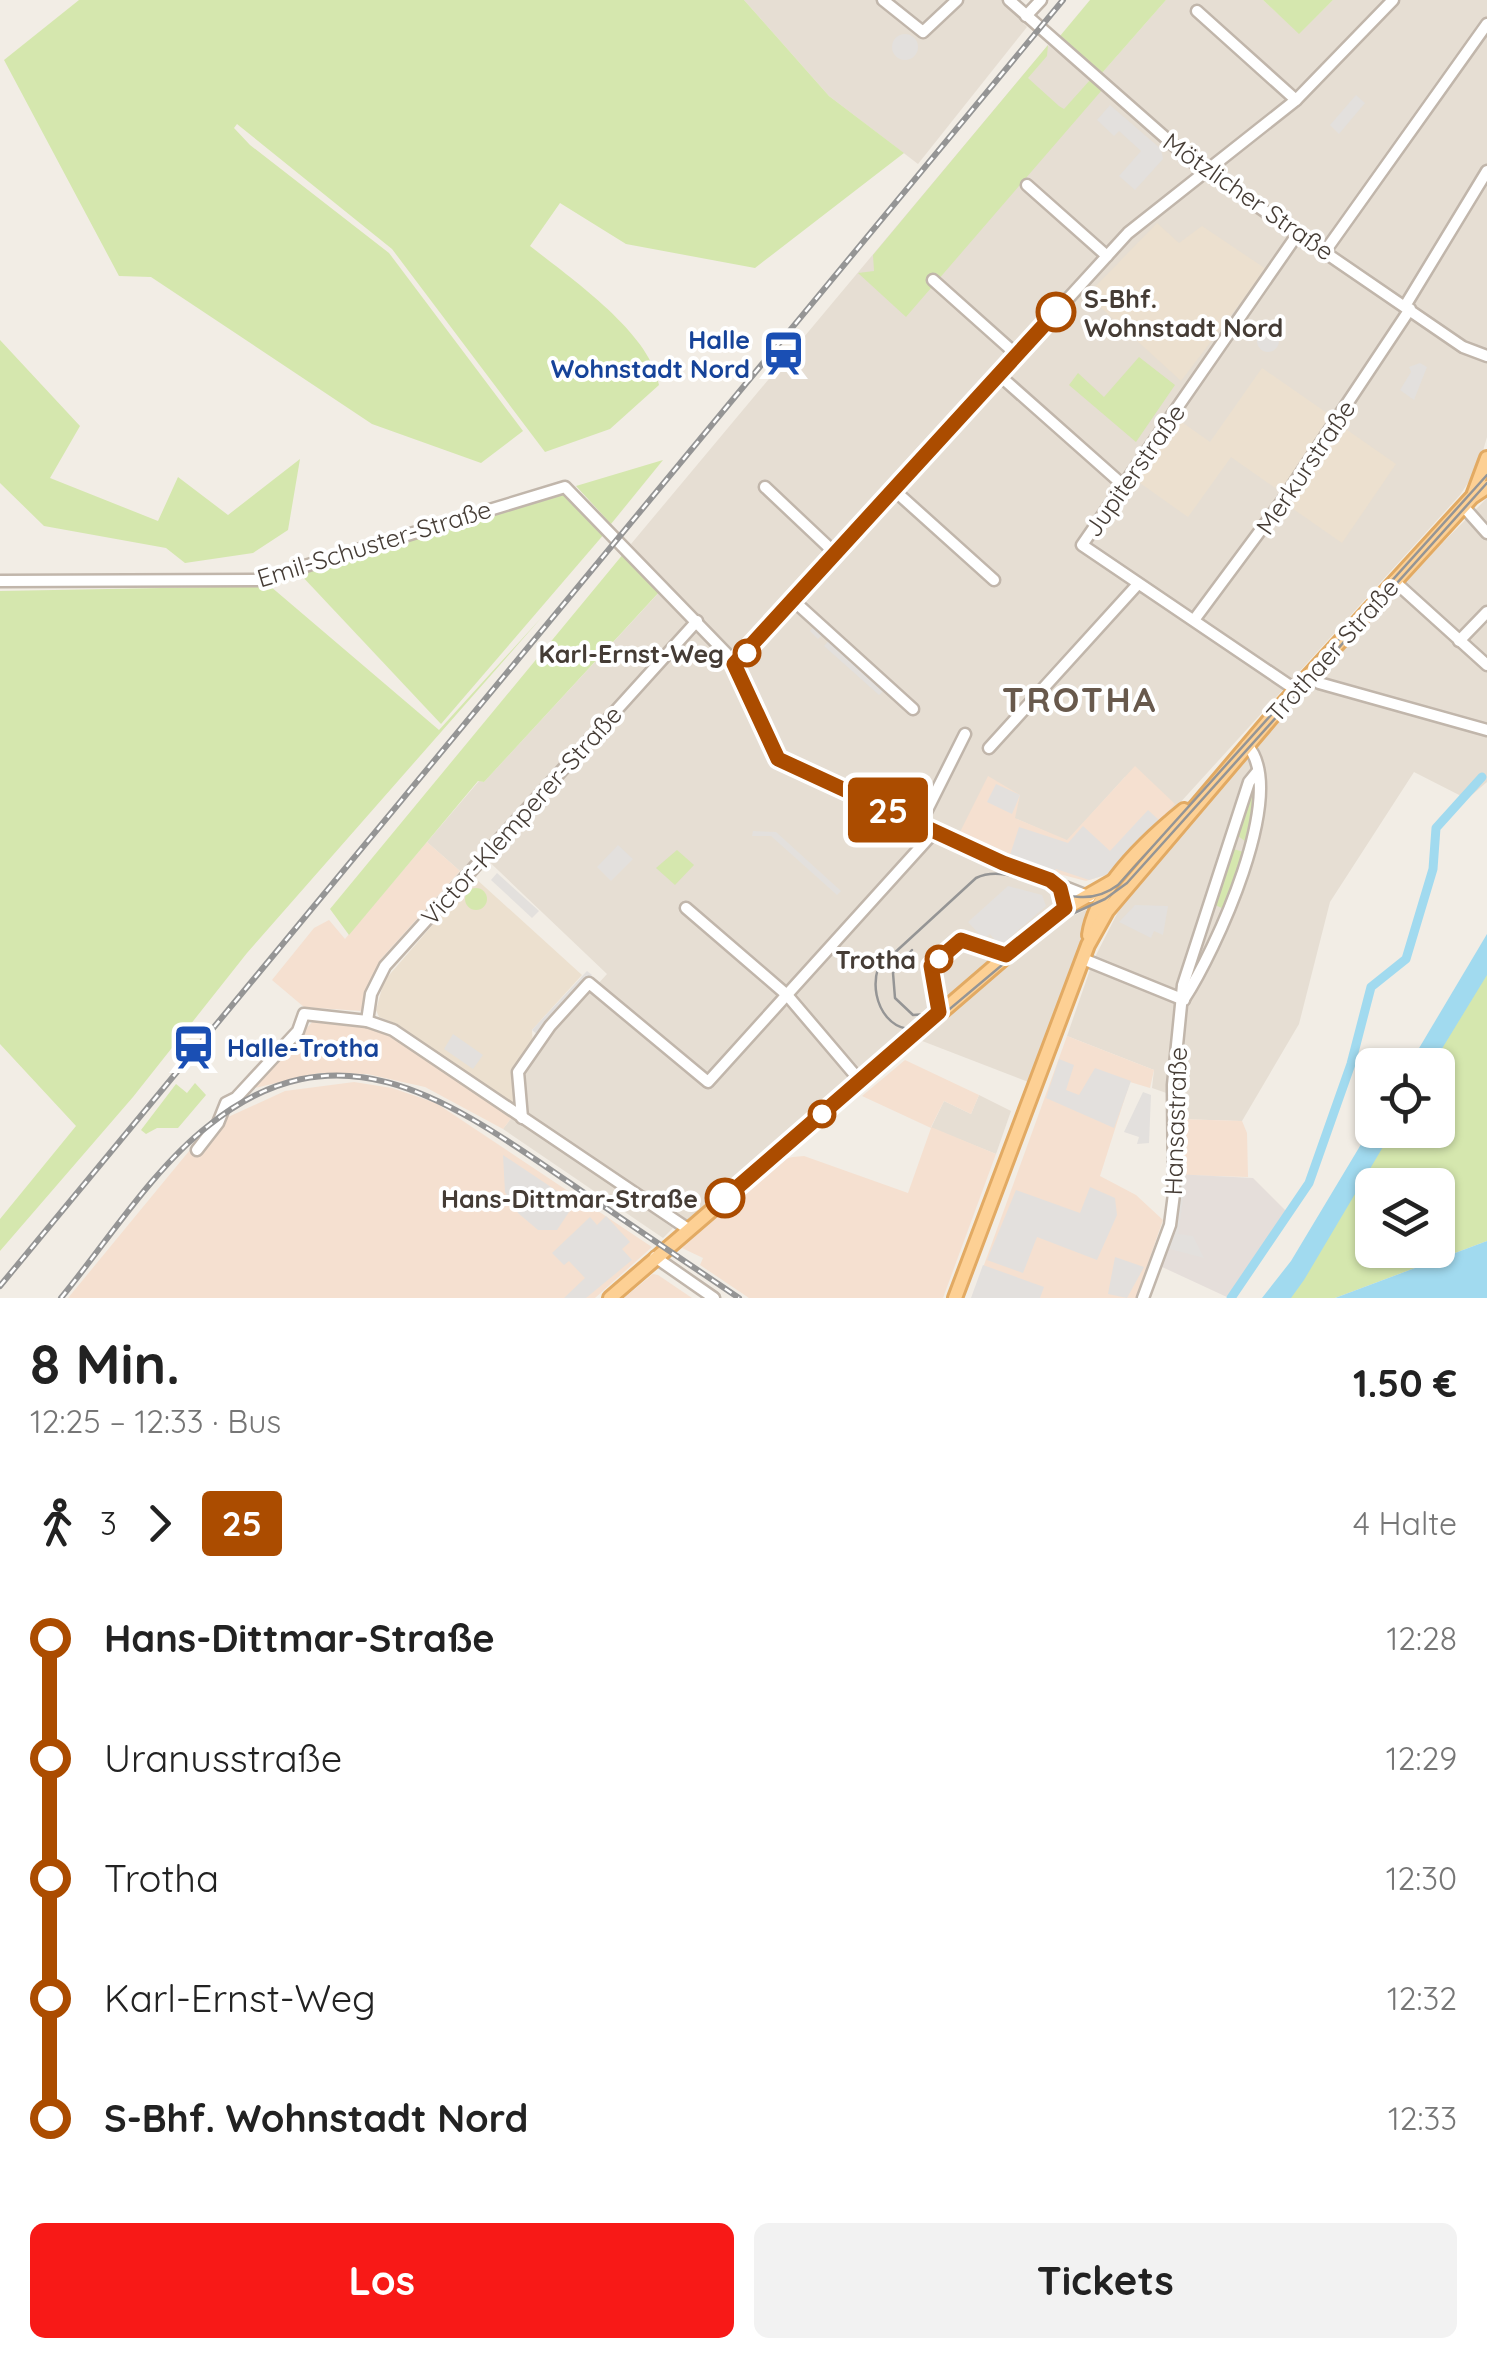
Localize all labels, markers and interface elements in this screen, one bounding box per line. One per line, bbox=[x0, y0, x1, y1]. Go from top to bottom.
street label: Mötzlicher Straße bbox=[1158, 126, 1340, 266]
place label: S-Bhf. Wohnstadt Nord bbox=[1084, 283, 1283, 343]
marker: S-Bhf. Wohnstadt Nord bbox=[1037, 293, 1075, 331]
place label: Halle Wohnstadt Nord bbox=[551, 324, 750, 384]
station icon: Halle Wohnstadt Nord bbox=[759, 329, 807, 377]
street label: Merkurstraße bbox=[1249, 394, 1361, 540]
street label: Jupiterstraße bbox=[1077, 398, 1191, 542]
street label: Emil-Schuster-Straße bbox=[253, 493, 495, 593]
street label: Trothaer Straße bbox=[1259, 572, 1405, 728]
place label: Karl-Ernst-Weg bbox=[538, 638, 724, 669]
marker: Karl-Ernst-Weg bbox=[734, 640, 760, 666]
district label: TROTHA bbox=[1002, 677, 1158, 721]
street label: Victor-Klemperer-Straße bbox=[414, 699, 628, 931]
line badge: 25 bbox=[843, 778, 933, 842]
text: 25 bbox=[868, 788, 908, 832]
place label: Trotha bbox=[835, 944, 916, 975]
marker: Trotha bbox=[926, 946, 952, 972]
station icon: Halle-Trotha bbox=[170, 1023, 218, 1071]
place label: Halle-Trotha bbox=[227, 1032, 379, 1063]
street label: Hansastraße bbox=[1157, 1046, 1193, 1196]
map controls bbox=[1355, 1048, 1455, 1268]
button: locate bbox=[1355, 1048, 1455, 1148]
unlabelled marker bbox=[809, 1101, 835, 1127]
button: layers bbox=[1355, 1168, 1455, 1268]
marker: Hans-Dittmar-Straße bbox=[706, 1179, 744, 1217]
place label: Hans-Dittmar-Straße bbox=[441, 1183, 698, 1214]
text: 8 Min. bbox=[30, 1329, 180, 1398]
text: 1.50 € bbox=[1353, 1359, 1457, 1407]
text: 12:25 – 12:33 · Bus bbox=[30, 1401, 281, 1441]
icon: walk bbox=[30, 1496, 85, 1551]
icon: forward bbox=[132, 1496, 187, 1551]
text: 25 bbox=[222, 1501, 262, 1545]
text: 3 bbox=[100, 1503, 117, 1543]
text: 4 Halte bbox=[1353, 1503, 1457, 1543]
text: Hans-Dittmar-Straße bbox=[104, 1614, 495, 1662]
text: 12:28 bbox=[1386, 1618, 1457, 1658]
text: Uranusstraße bbox=[104, 1734, 342, 1782]
text: 12:29 bbox=[1386, 1738, 1457, 1778]
text: Trotha bbox=[104, 1854, 219, 1902]
text: 12:30 bbox=[1386, 1858, 1457, 1898]
text: Karl-Ernst-Weg bbox=[104, 1974, 376, 2022]
text: 12:32 bbox=[1387, 1978, 1457, 2018]
text: S-Bhf. Wohnstadt Nord bbox=[104, 2094, 528, 2142]
text: 12:33 bbox=[1388, 2098, 1457, 2138]
button: Los bbox=[30, 2223, 734, 2338]
button: Tickets bbox=[754, 2223, 1457, 2338]

